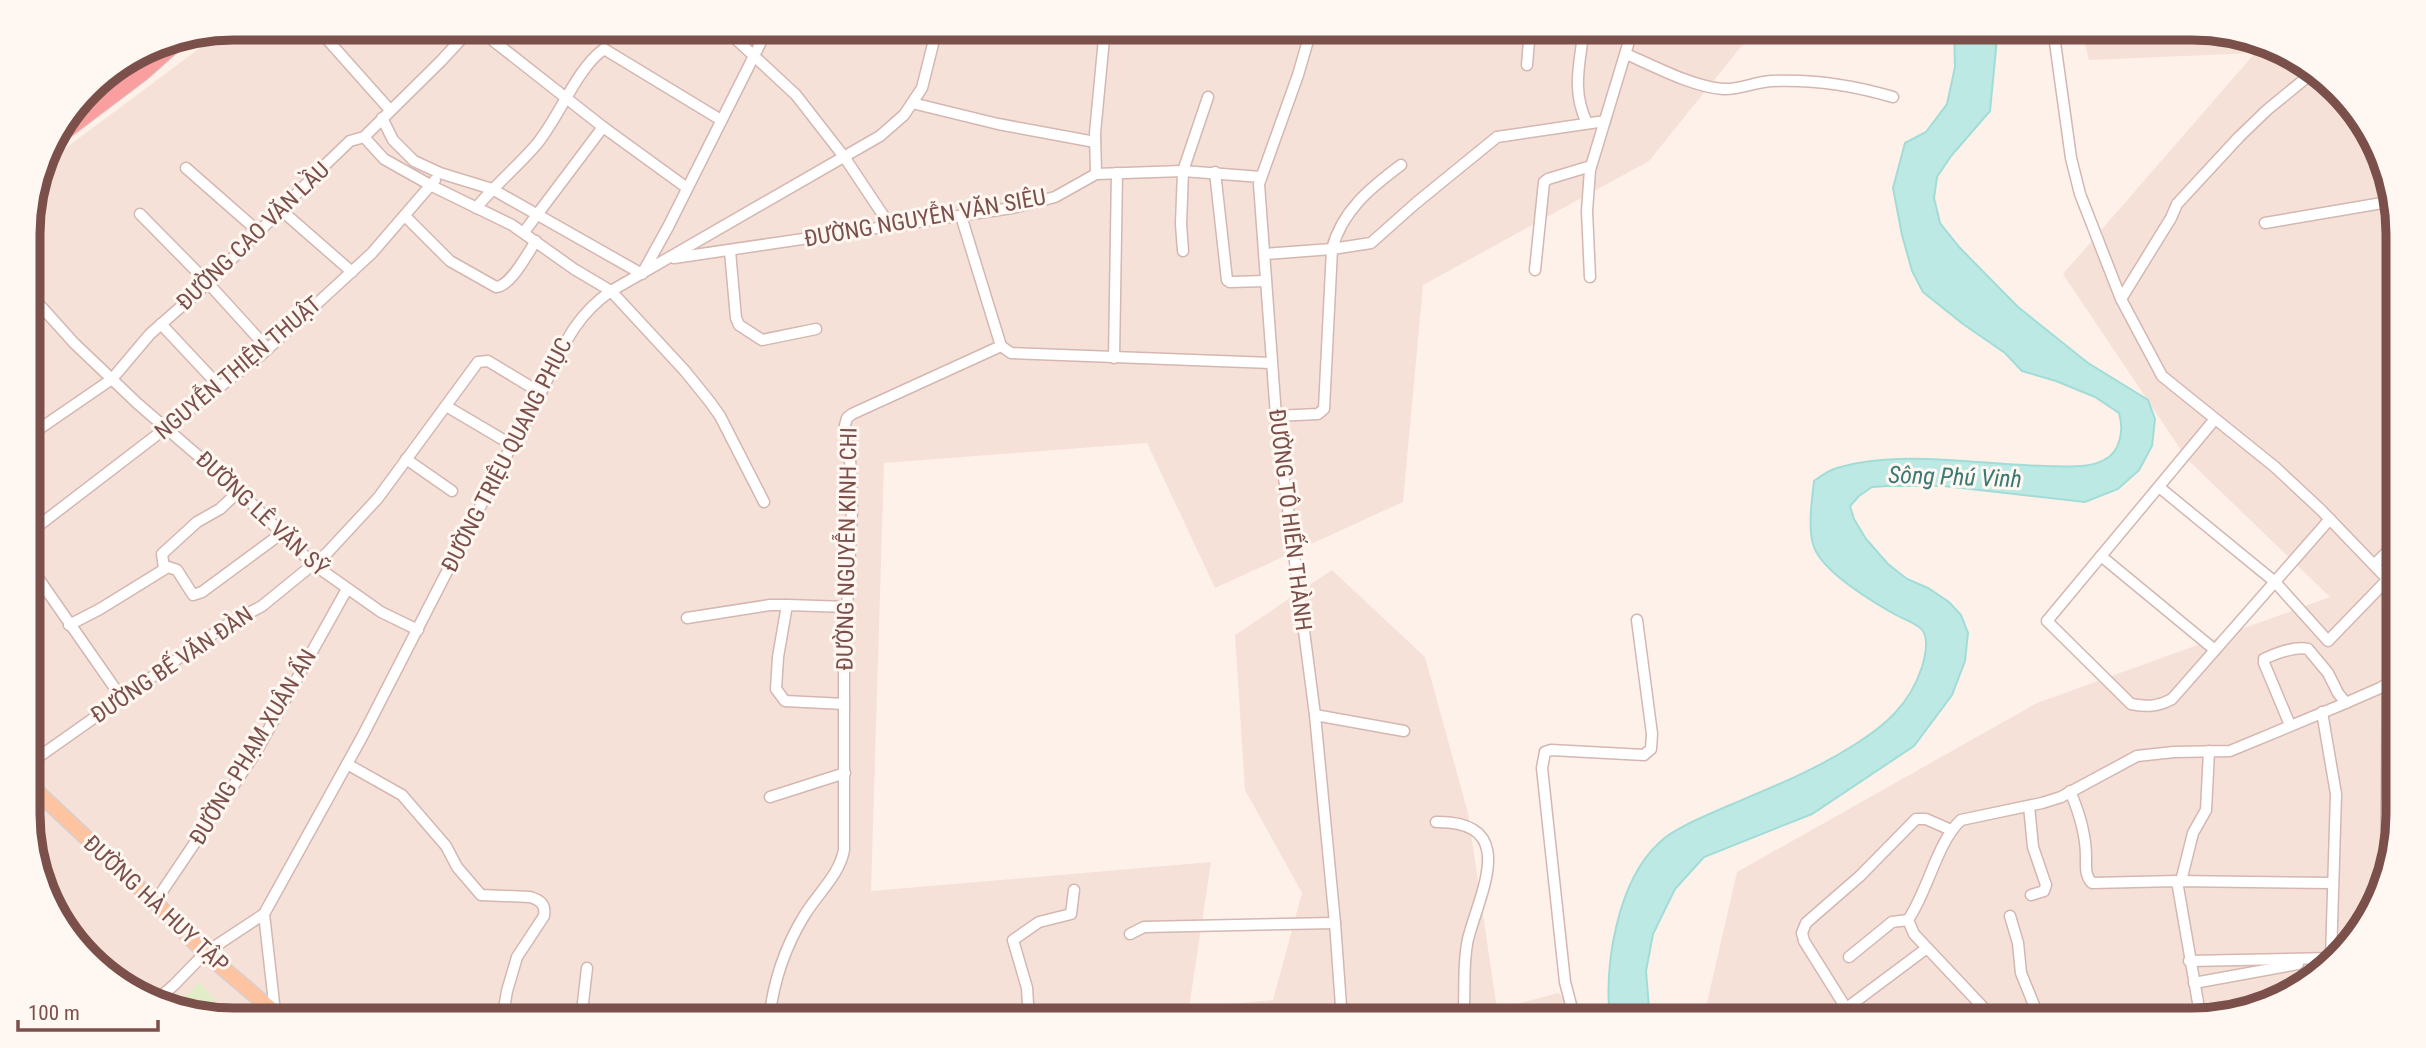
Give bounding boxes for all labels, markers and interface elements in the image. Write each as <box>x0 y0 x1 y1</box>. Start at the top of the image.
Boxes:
street label: ĐƯỜNG CAO VĂN LẦU <box>169 154 335 316</box>
street label: ĐƯỜNG NGUYỄN VĂN SIÊU <box>801 180 1048 253</box>
street label: NGUYỄN THIỆN THUẬT <box>147 288 327 445</box>
street label: ĐƯỜNG TRIỆU QUANG PHỤC <box>435 333 578 577</box>
street label: ĐƯỜNG TÔ HIẾN THÀNH <box>1263 407 1320 632</box>
street label: ĐƯỜNG NGUYỄN KINH CHI <box>827 427 863 671</box>
street label: ĐƯỜNG LÊ VĂN SỸ <box>190 445 334 582</box>
water label: Sông Phú Vinh <box>1888 461 2022 493</box>
street label: ĐƯỜNG BẾ VĂN ĐÀN <box>84 598 258 729</box>
street label: ĐƯỜNG PHẠM XUÂN ẤN <box>181 643 322 850</box>
street label: ĐƯỜNG HÀ HUY TẬP <box>78 829 235 978</box>
scale bar <box>18 988 158 1032</box>
text: 100 m <box>28 1001 80 1025</box>

